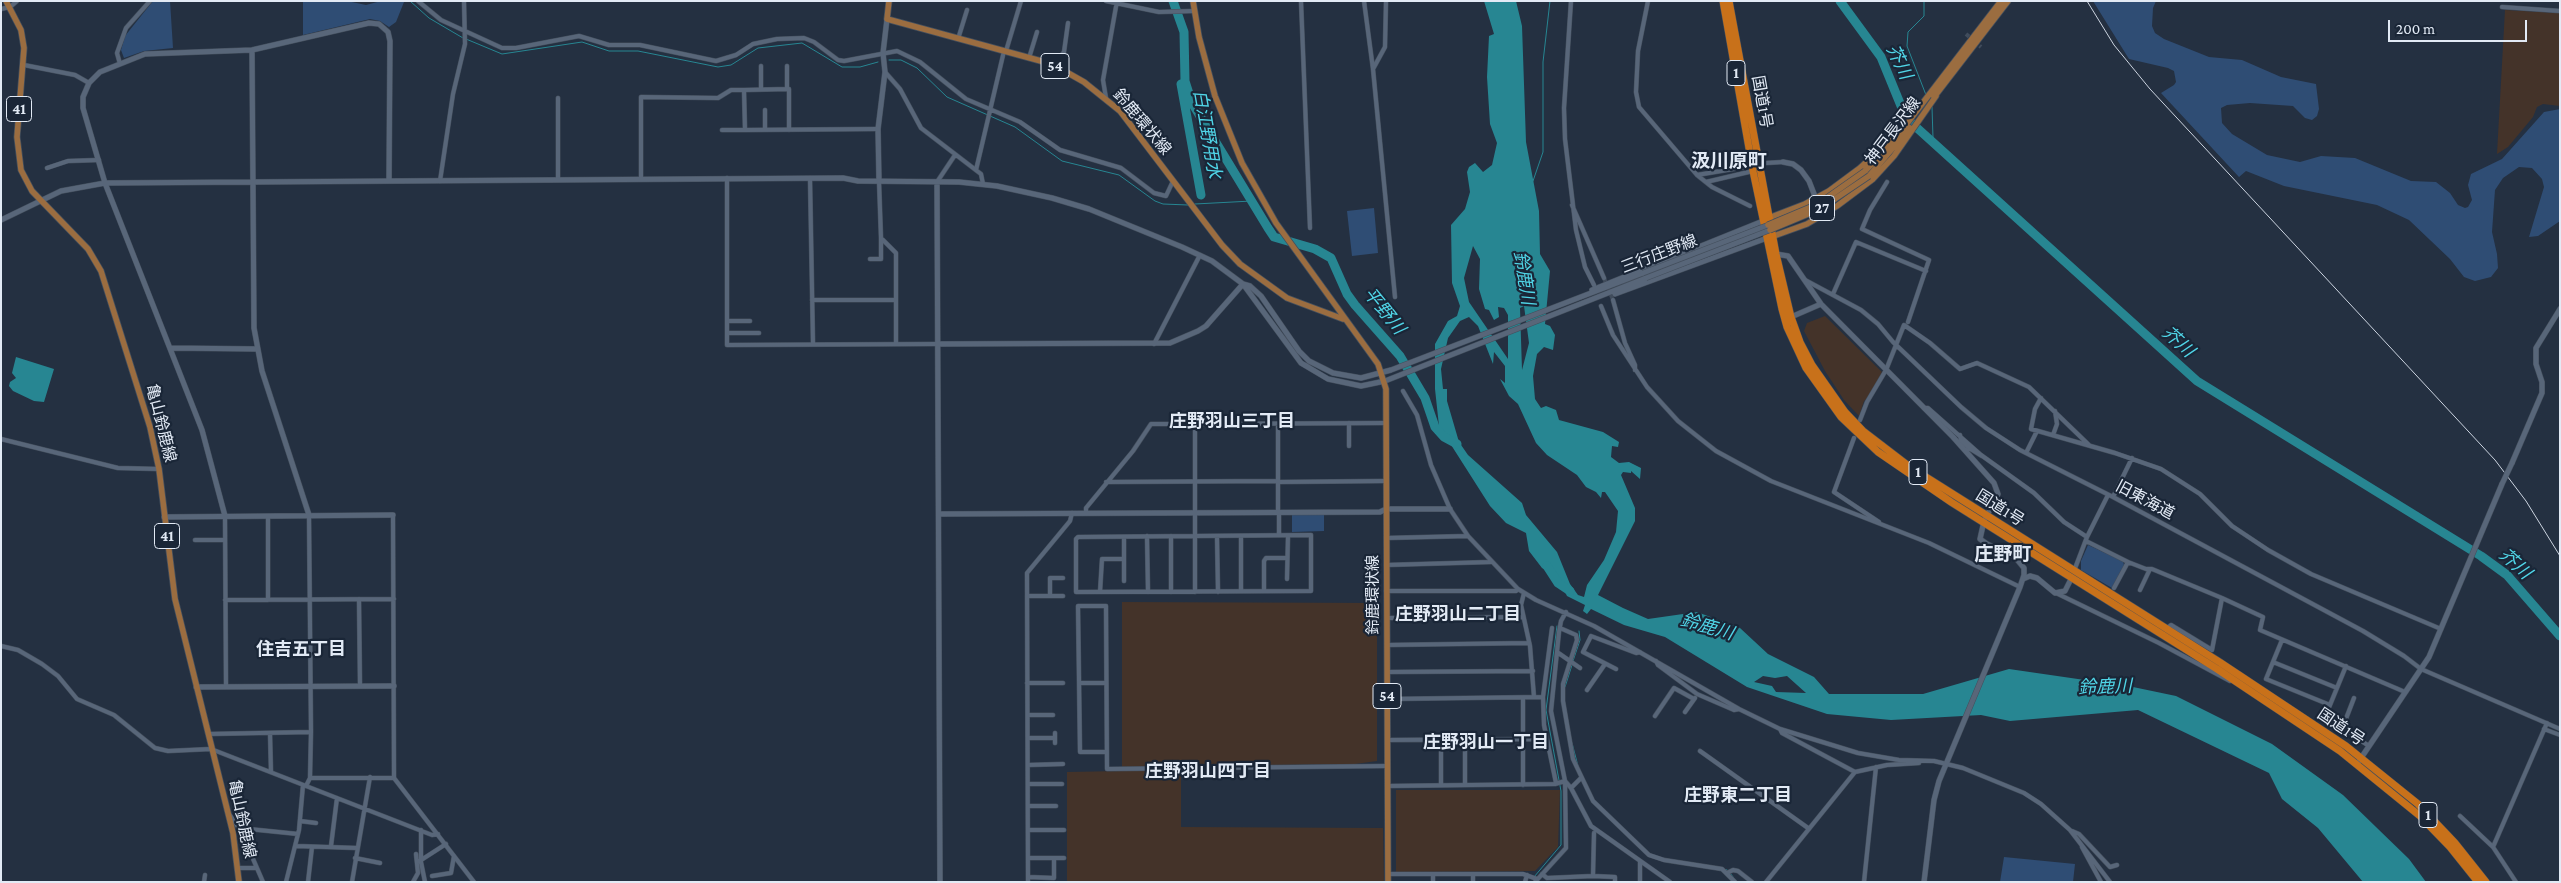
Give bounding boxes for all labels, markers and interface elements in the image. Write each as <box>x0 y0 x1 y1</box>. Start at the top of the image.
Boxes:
scale bar <box>2391 10 2530 42</box>
text: 200 m <box>2396 21 2435 37</box>
water label: 芥川 <box>1881 41 1917 83</box>
road number: 54 <box>1041 54 1069 78</box>
road number: 1 <box>1727 60 1745 86</box>
street label: 国道1号 <box>1748 74 1776 130</box>
street label: 鈴鹿環状線 <box>1109 85 1175 159</box>
water label: 白江野用水 <box>1189 88 1225 180</box>
street label: 神戸長沢線 <box>1861 93 1925 169</box>
road number: 41 <box>6 96 32 122</box>
district label: 汲川原町 <box>1691 150 1767 172</box>
road number: 27 <box>1810 196 1834 220</box>
street label: 三行庄野線 <box>1618 231 1700 277</box>
water label: 鈴鹿川 <box>1509 250 1539 306</box>
water label: 平野川 <box>1359 283 1409 339</box>
water label: 芥川 <box>2157 322 2199 362</box>
street label: 亀山鈴鹿線 <box>142 382 180 464</box>
district label: 庄野羽山三丁目 <box>1169 410 1295 432</box>
road number: 1 <box>1909 460 1927 484</box>
street label: 旧東海道 <box>2112 477 2178 523</box>
street label: 国道1号 <box>1972 486 2028 530</box>
road number: 41 <box>154 524 180 548</box>
district label: 庄野町 <box>1975 543 2031 565</box>
water label: 芥川 <box>2494 544 2536 584</box>
street label: 鈴鹿環状線 <box>1363 555 1383 635</box>
district label: 庄野羽山二丁目 <box>1395 603 1521 625</box>
water label: 鈴鹿川 <box>1678 609 1736 645</box>
district label: 住吉五丁目 <box>256 638 346 660</box>
water label: 鈴鹿川 <box>2078 675 2132 699</box>
road number: 54 <box>1373 684 1401 708</box>
street label: 国道1号 <box>2314 704 2368 750</box>
district label: 庄野羽山一丁目 <box>1423 731 1549 753</box>
district label: 庄野羽山四丁目 <box>1145 760 1271 782</box>
street label: 亀山鈴鹿線 <box>224 778 260 860</box>
district label: 庄野東二丁目 <box>1684 784 1792 806</box>
road number: 1 <box>2419 802 2437 828</box>

